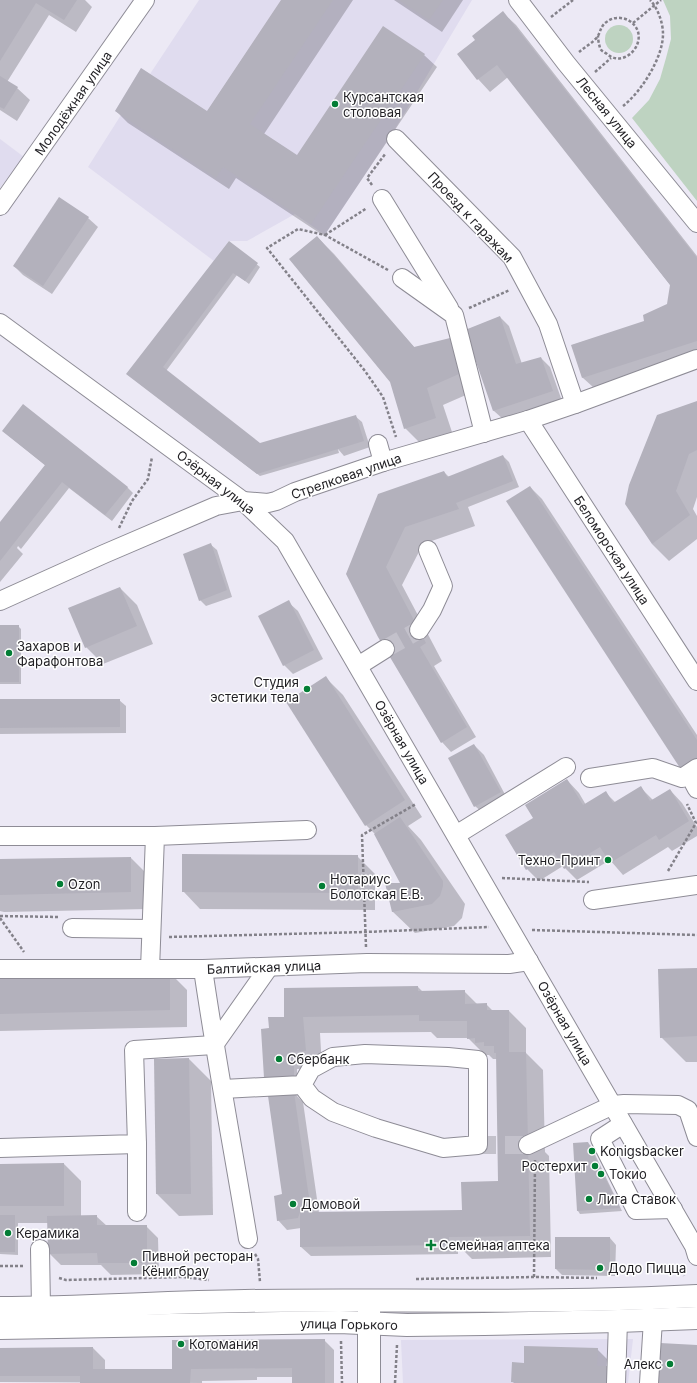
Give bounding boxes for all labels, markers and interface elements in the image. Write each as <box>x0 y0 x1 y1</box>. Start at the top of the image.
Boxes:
street label: Молодёжная улица <box>31 48 115 158</box>
street label: Лесная улица <box>573 73 641 151</box>
place label: Курсантская столовая <box>343 89 424 120</box>
marker: Курсантская столовая <box>330 99 340 109</box>
street label: Проезд к гаражам <box>425 168 517 266</box>
street label: Озёрная улица <box>174 447 258 517</box>
street label: Стрелковая улица <box>289 450 403 502</box>
street label: Беломорская улица <box>571 493 653 607</box>
place label: Захаров и Фарафонтова <box>17 638 103 669</box>
marker: Захаров и Фарафонтова <box>4 648 14 658</box>
place label: Студия эстетики тела <box>210 674 299 705</box>
marker: Студия эстетики тела <box>302 684 312 694</box>
street label: Озёрная улица <box>371 697 433 787</box>
place label: Техно-Принт <box>518 852 600 868</box>
marker: Техно-Принт <box>603 855 613 865</box>
place label: Нотариус Болотская Е.В. <box>330 871 424 902</box>
place label: Ozon <box>68 876 100 892</box>
marker: Ozon <box>55 879 65 889</box>
marker: Нотариус Болотская Е.В. <box>317 881 327 891</box>
street label: Балтийская улица <box>207 957 321 977</box>
street label: Озёрная улица <box>534 978 596 1068</box>
place label: Сбербанк <box>287 1051 349 1067</box>
marker: Сбербанк <box>274 1054 284 1064</box>
place label: Konigsbacker <box>600 1143 684 1159</box>
marker: Konigsbacker <box>587 1146 597 1156</box>
place label: Ростерхит <box>522 1158 587 1174</box>
marker: Ростерхит <box>590 1161 600 1171</box>
place label: Токио <box>609 1166 647 1182</box>
marker: Токио <box>596 1169 606 1179</box>
place label: Лига Ставок <box>597 1191 676 1207</box>
marker: Лига Ставок <box>584 1194 594 1204</box>
place label: Домовой <box>301 1196 360 1212</box>
marker: Домовой <box>288 1199 298 1209</box>
place label: Керамика <box>16 1225 79 1241</box>
marker: Керамика <box>3 1228 13 1238</box>
place label: Семейная аптека <box>439 1237 550 1253</box>
marker: Семейная аптека <box>426 1240 436 1250</box>
place label: Пивной ресторан Кёнигбрау <box>142 1248 253 1279</box>
marker: Пивной ресторан Кёнигбрау <box>129 1258 139 1268</box>
place label: Додо Пицца <box>608 1260 686 1276</box>
marker: Додо Пицца <box>595 1263 605 1273</box>
street label: улица Горького <box>300 1315 398 1333</box>
place label: Котомания <box>189 1336 259 1352</box>
marker: Котомания <box>176 1339 186 1349</box>
place label: Алекс <box>624 1356 662 1372</box>
marker: Алекс <box>665 1359 675 1369</box>

